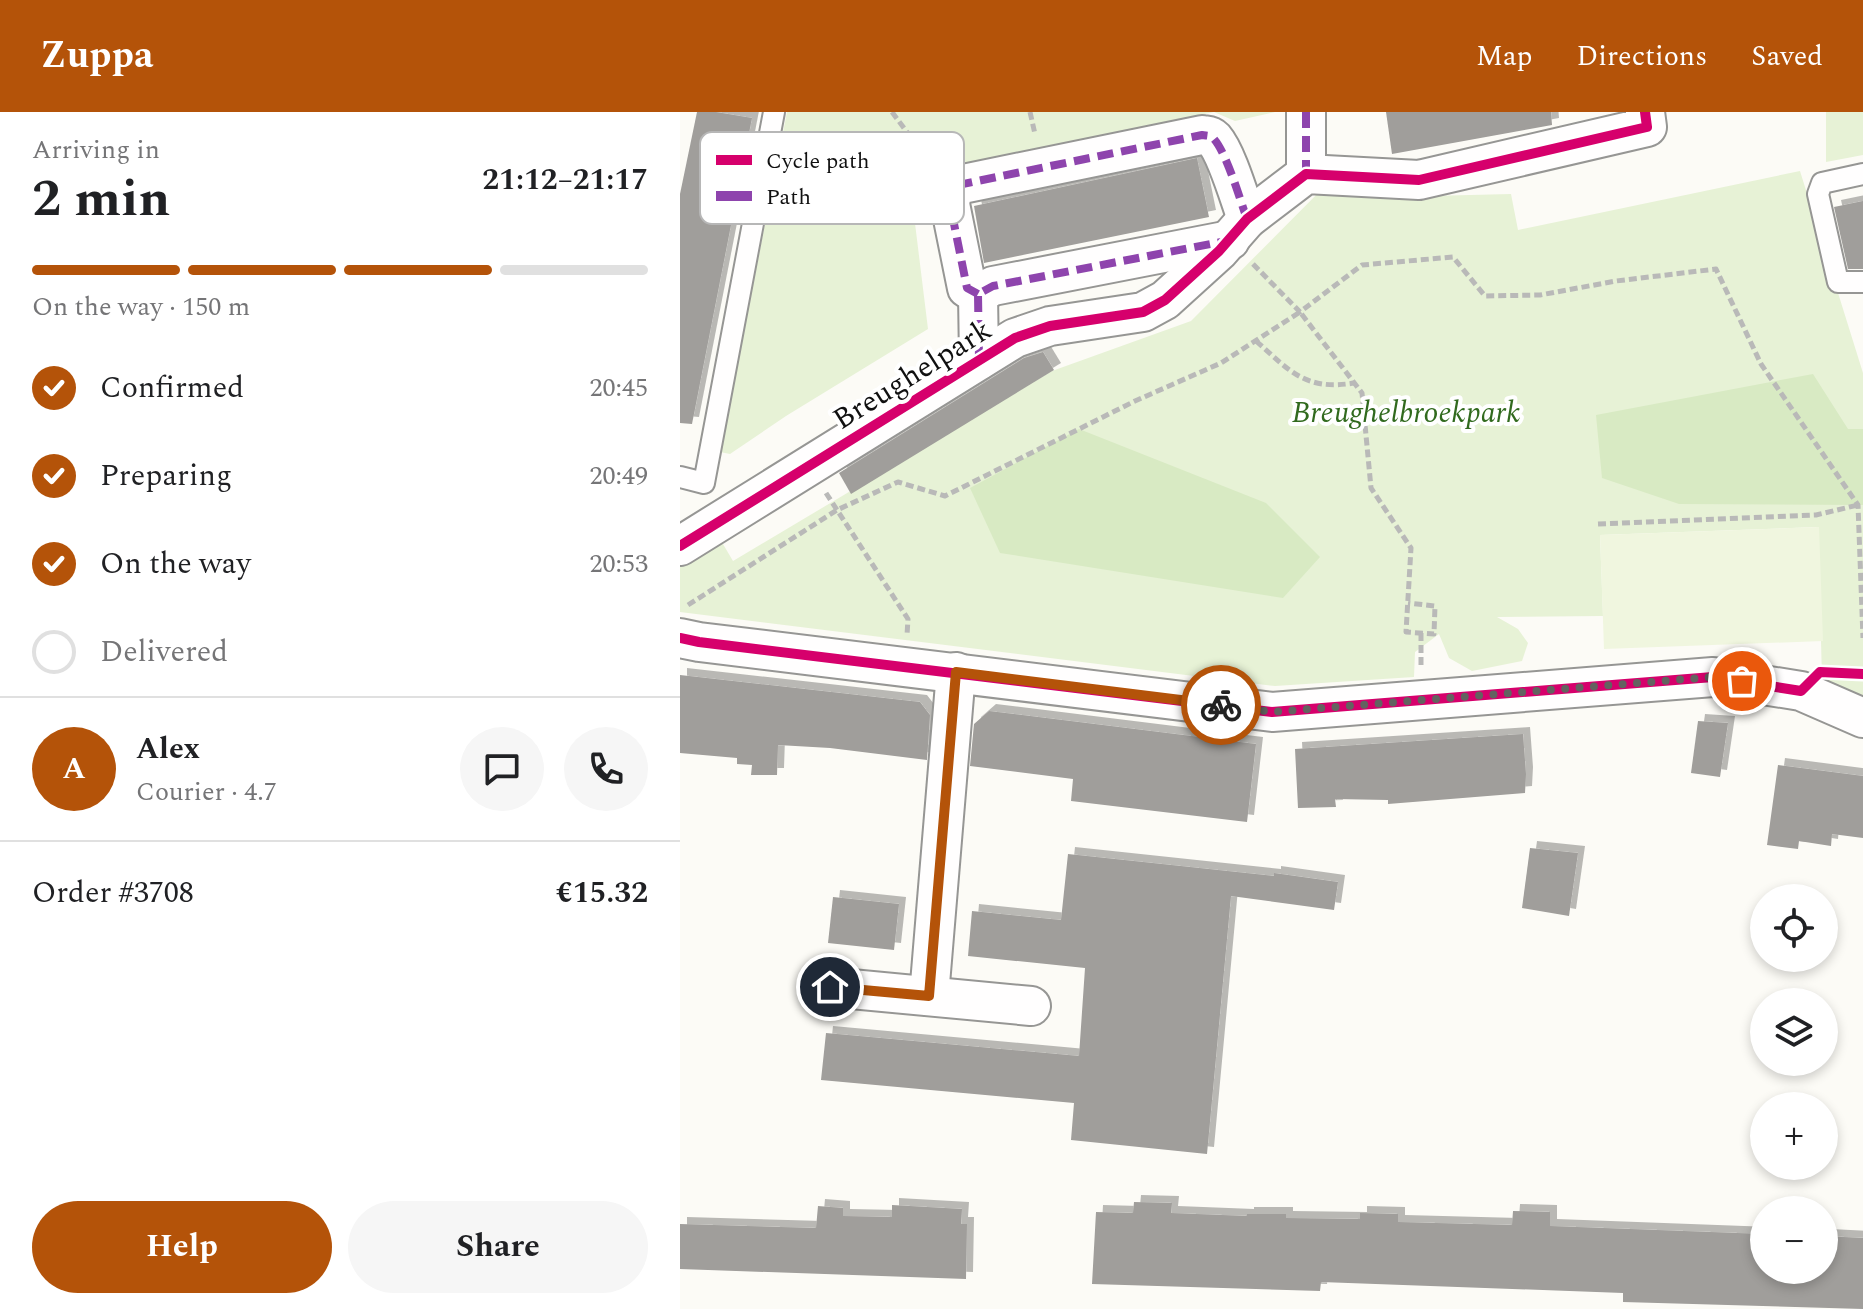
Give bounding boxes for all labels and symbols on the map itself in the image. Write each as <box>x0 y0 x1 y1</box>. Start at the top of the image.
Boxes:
legend <box>700 132 964 224</box>
text: Cycle path <box>766 145 870 178</box>
text: Path <box>766 181 811 214</box>
street label: Breughelpark <box>824 308 1001 442</box>
park label: Breughelbroekpark <box>1292 390 1520 436</box>
pin <box>1708 647 1776 715</box>
courier <box>1181 665 1261 745</box>
pin <box>796 953 864 1021</box>

